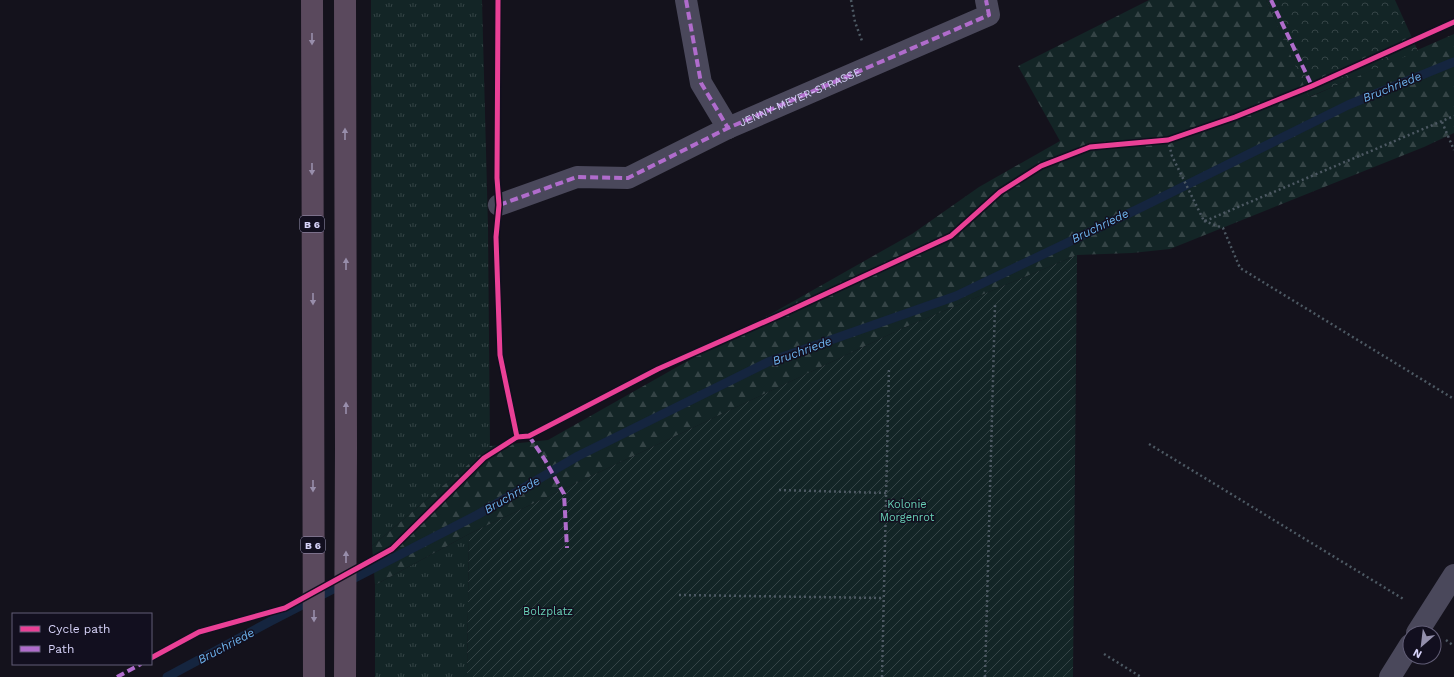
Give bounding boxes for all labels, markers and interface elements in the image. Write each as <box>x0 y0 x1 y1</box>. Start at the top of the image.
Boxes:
one-way arrow <box>309 33 315 46</box>
street label: JENNY-MEYER-STRASSE <box>737 65 863 129</box>
water label: Bruchriede <box>1361 69 1424 105</box>
one-way arrow <box>342 127 348 140</box>
one-way arrow <box>309 163 315 176</box>
water label: Bruchriede <box>1069 206 1131 246</box>
road number: B 6 <box>300 216 324 232</box>
one-way arrow <box>343 257 349 270</box>
one-way arrow <box>310 293 316 306</box>
water label: Bruchriede <box>770 334 834 368</box>
one-way arrow <box>343 401 349 414</box>
water label: Bruchriede <box>482 473 542 517</box>
one-way arrow <box>310 480 316 493</box>
park label: Kolonie Morgenrot <box>880 498 935 524</box>
road number: B 6 <box>301 537 325 553</box>
one-way arrow <box>343 550 349 563</box>
park label: Bolzplatz <box>523 605 573 618</box>
one-way arrow <box>311 610 317 623</box>
legend <box>12 613 152 665</box>
text: Cycle path <box>48 622 110 636</box>
water label: Bruchriede <box>195 625 257 667</box>
north arrow <box>1402 625 1442 665</box>
text: Path <box>48 642 74 656</box>
text: N <box>1411 646 1424 661</box>

